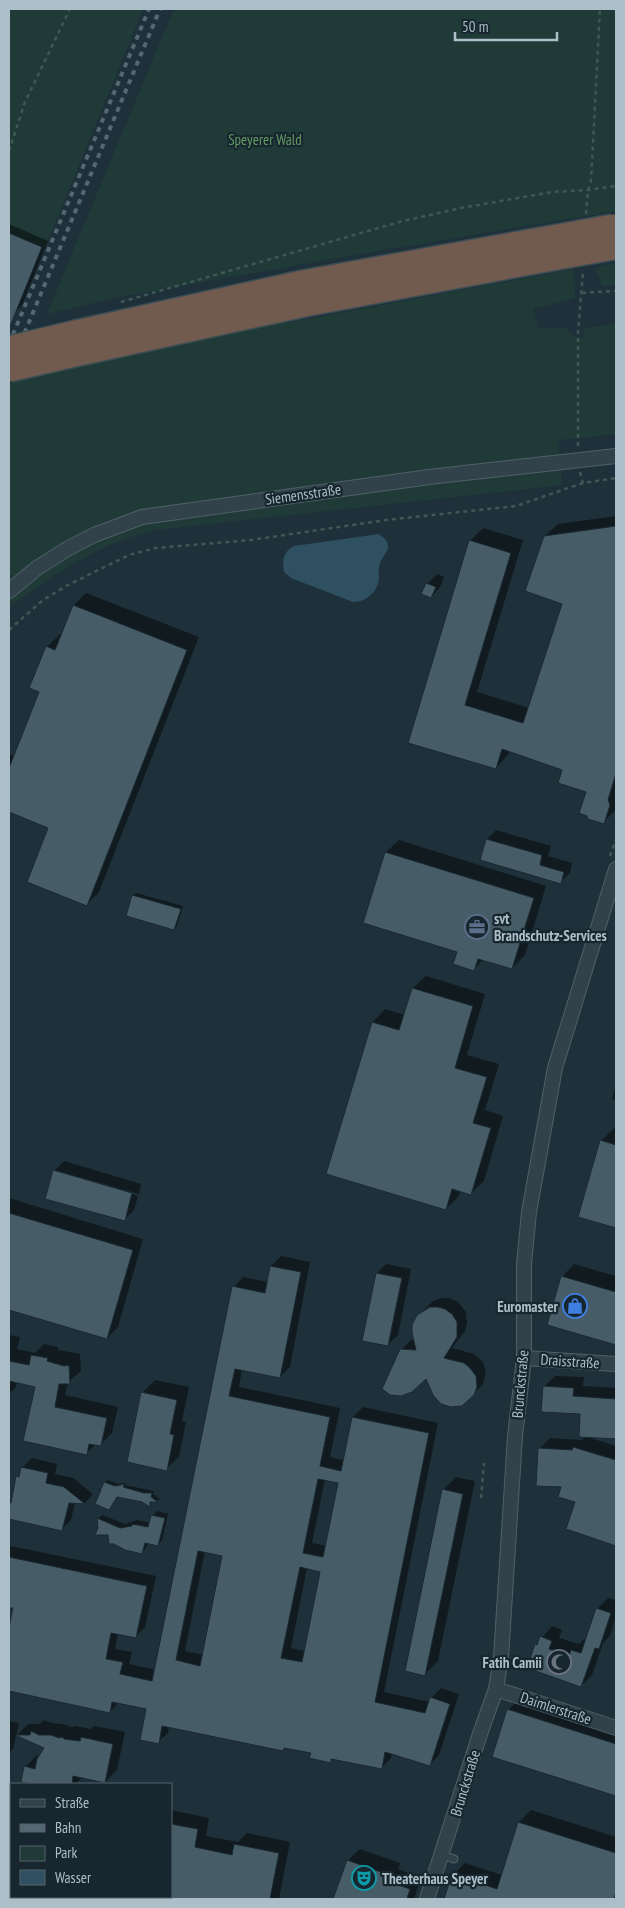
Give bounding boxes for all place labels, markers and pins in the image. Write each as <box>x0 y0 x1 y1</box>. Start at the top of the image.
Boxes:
place label: svt Brandschutz-Services <box>494 909 607 945</box>
office icon: svt Brandschutz-Services <box>464 914 490 940</box>
shop icon: Euromaster <box>562 1293 588 1319</box>
place label: Euromaster <box>497 1297 559 1316</box>
mosque icon: Fatih Camii <box>546 1649 572 1675</box>
place label: Fatih Camii <box>483 1653 542 1672</box>
theatre icon: Theaterhaus Speyer <box>351 1865 377 1891</box>
place label: Theaterhaus Speyer <box>382 1869 488 1888</box>

